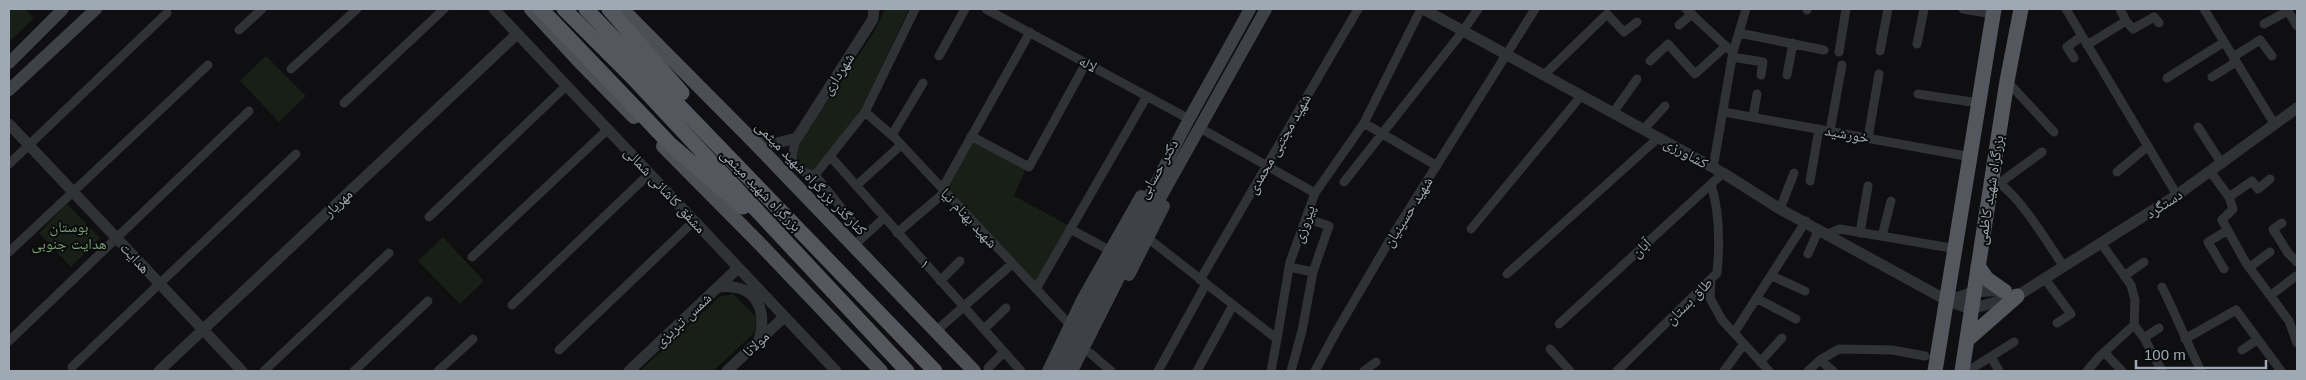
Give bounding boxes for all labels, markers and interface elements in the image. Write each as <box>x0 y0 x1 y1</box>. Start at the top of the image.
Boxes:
street label: شهرداری <box>818 50 859 99</box>
street label: لاله <box>1076 52 1100 75</box>
street label: شهید مجتبی محمدی <box>1243 91 1316 198</box>
street label: کنارگذر بزرگراه شهید میثمی <box>752 117 870 239</box>
street label: خورشید <box>1823 121 1871 147</box>
street label: کشاورزی <box>1660 134 1711 173</box>
street label: بزرگراه شهید کاظمی <box>1972 134 2009 246</box>
street label: دکتر حسابی <box>1134 136 1183 202</box>
street label: مشفق کاشانی شمالی <box>619 143 710 238</box>
street label: بزرگراه شهید میثمی <box>717 145 805 235</box>
street label: شهید حسینیان <box>1379 173 1438 251</box>
street label: شهید بهنام نیا <box>936 184 1001 252</box>
street label: مهریار <box>319 185 356 222</box>
street label: دستگرد <box>2142 185 2186 223</box>
street label: پیروزی <box>1289 203 1320 246</box>
park label: بوستان هدایت جنوبی <box>31 218 107 254</box>
street label: آبان <box>1627 234 1656 262</box>
street label: هدایت <box>117 239 154 277</box>
street label: ۱ <box>917 255 934 272</box>
street label: طاق بستان <box>1662 273 1717 329</box>
street label: شمس تبریزی <box>651 289 716 352</box>
street label: مولانا <box>739 327 773 361</box>
scale bar <box>2136 338 2266 370</box>
text: 100 m <box>2144 346 2186 363</box>

